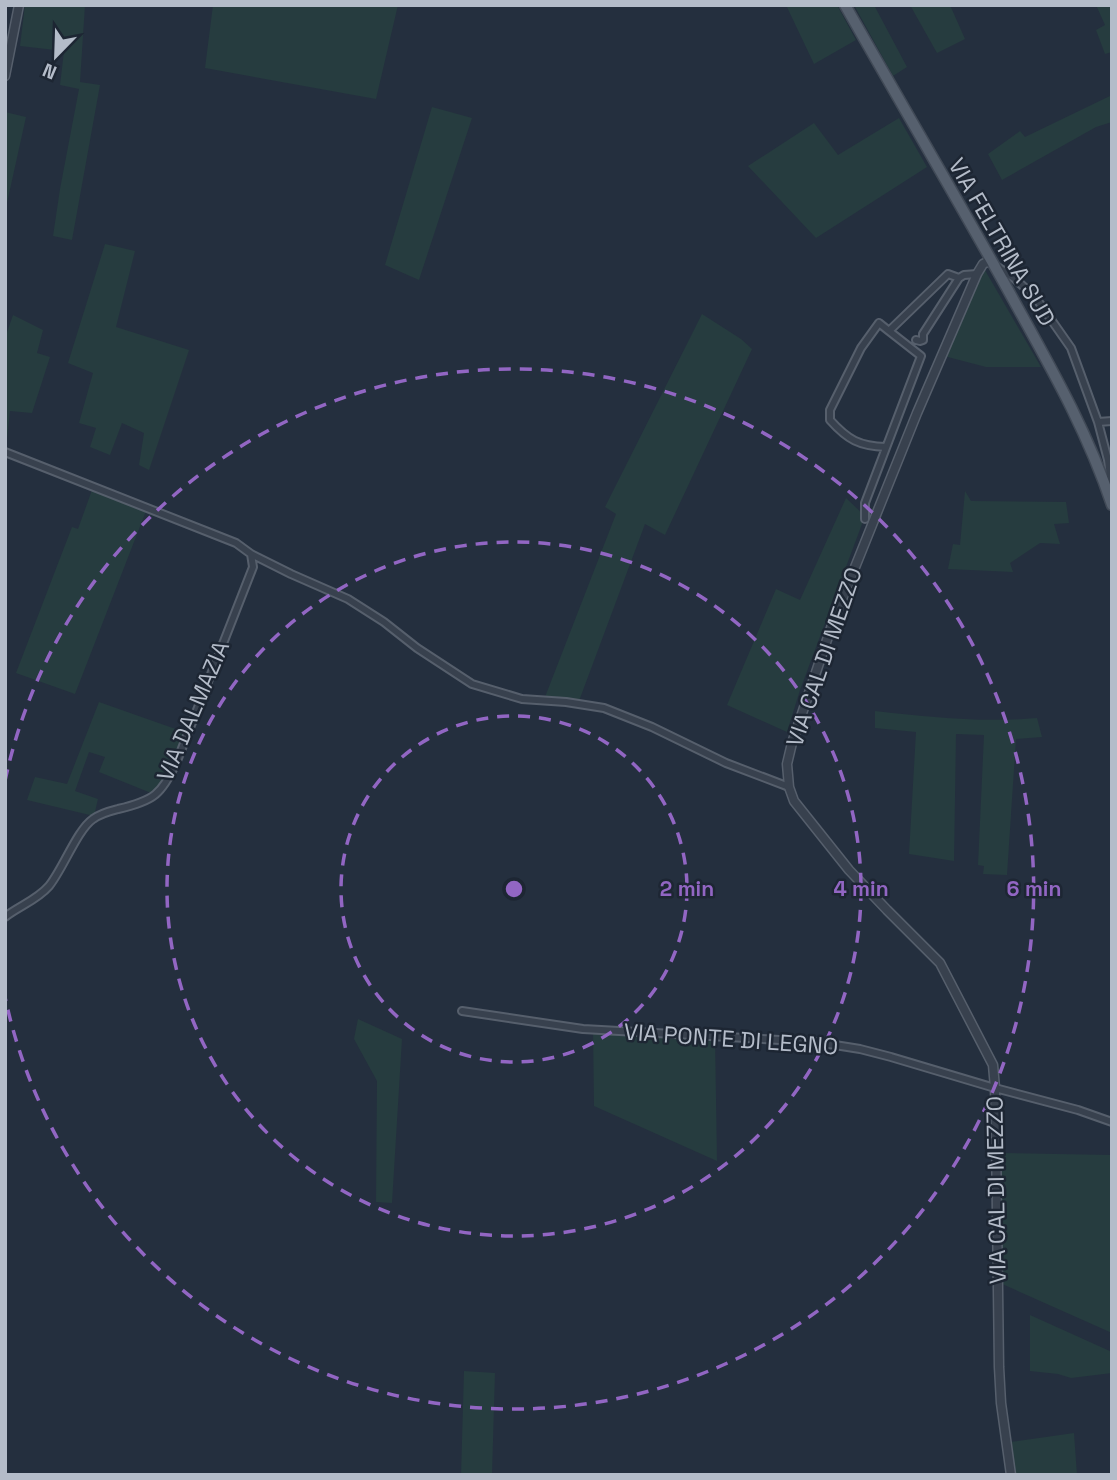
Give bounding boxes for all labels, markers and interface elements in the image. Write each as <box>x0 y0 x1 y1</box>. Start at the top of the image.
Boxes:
north arrow <box>21 21 91 91</box>
text: N <box>39 57 60 85</box>
street label: VIA FELTRINA SUD <box>942 152 1062 332</box>
street label: VIA CAL DI MEZZO <box>779 563 869 751</box>
street label: VIA DALMAZIA <box>150 636 236 786</box>
text: 2 min <box>660 875 714 902</box>
text: 4 min <box>833 875 889 902</box>
text: 6 min <box>1007 875 1061 902</box>
centre of rings <box>502 877 526 901</box>
street label: VIA PONTE DI LEGNO <box>623 1017 839 1061</box>
street label: VIA CAL DI MEZZO <box>979 1096 1013 1284</box>

